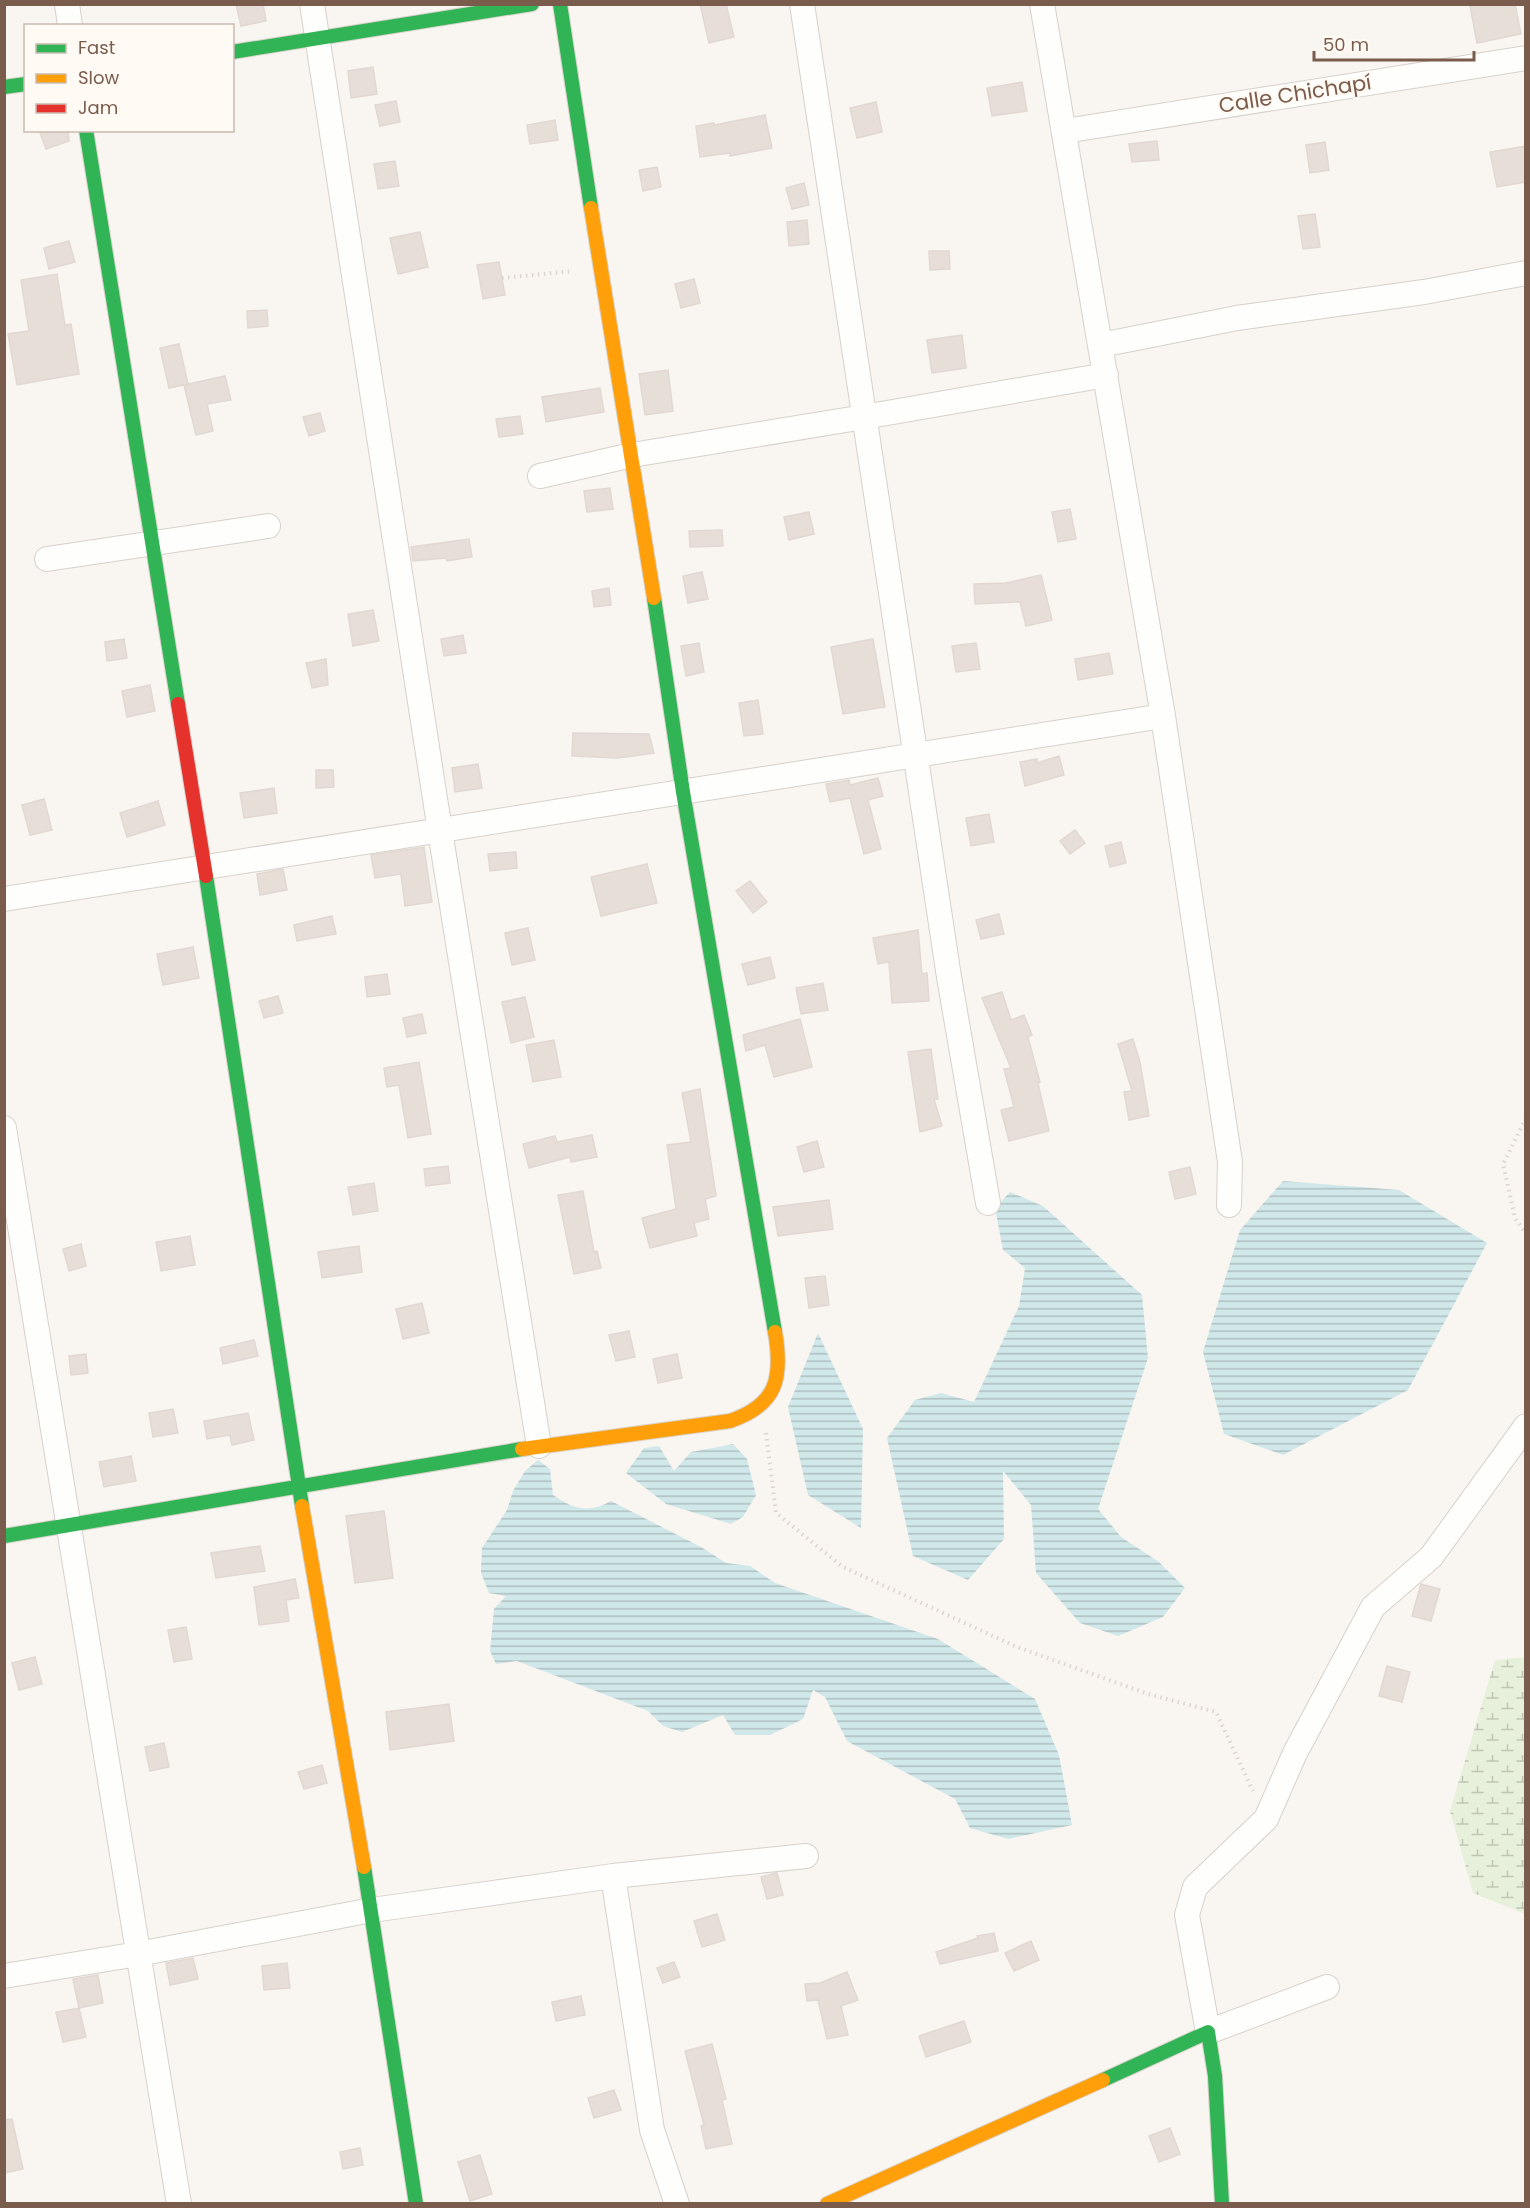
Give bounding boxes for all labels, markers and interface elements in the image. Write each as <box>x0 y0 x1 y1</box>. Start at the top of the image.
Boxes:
legend <box>24 24 234 132</box>
scale bar <box>1314 24 1474 62</box>
text: 50 m <box>1323 32 1369 57</box>
text: Fast <box>78 35 115 60</box>
text: Slow <box>78 65 120 90</box>
street label: Calle Chichapí <box>1217 67 1373 120</box>
text: Jam <box>78 95 118 120</box>

